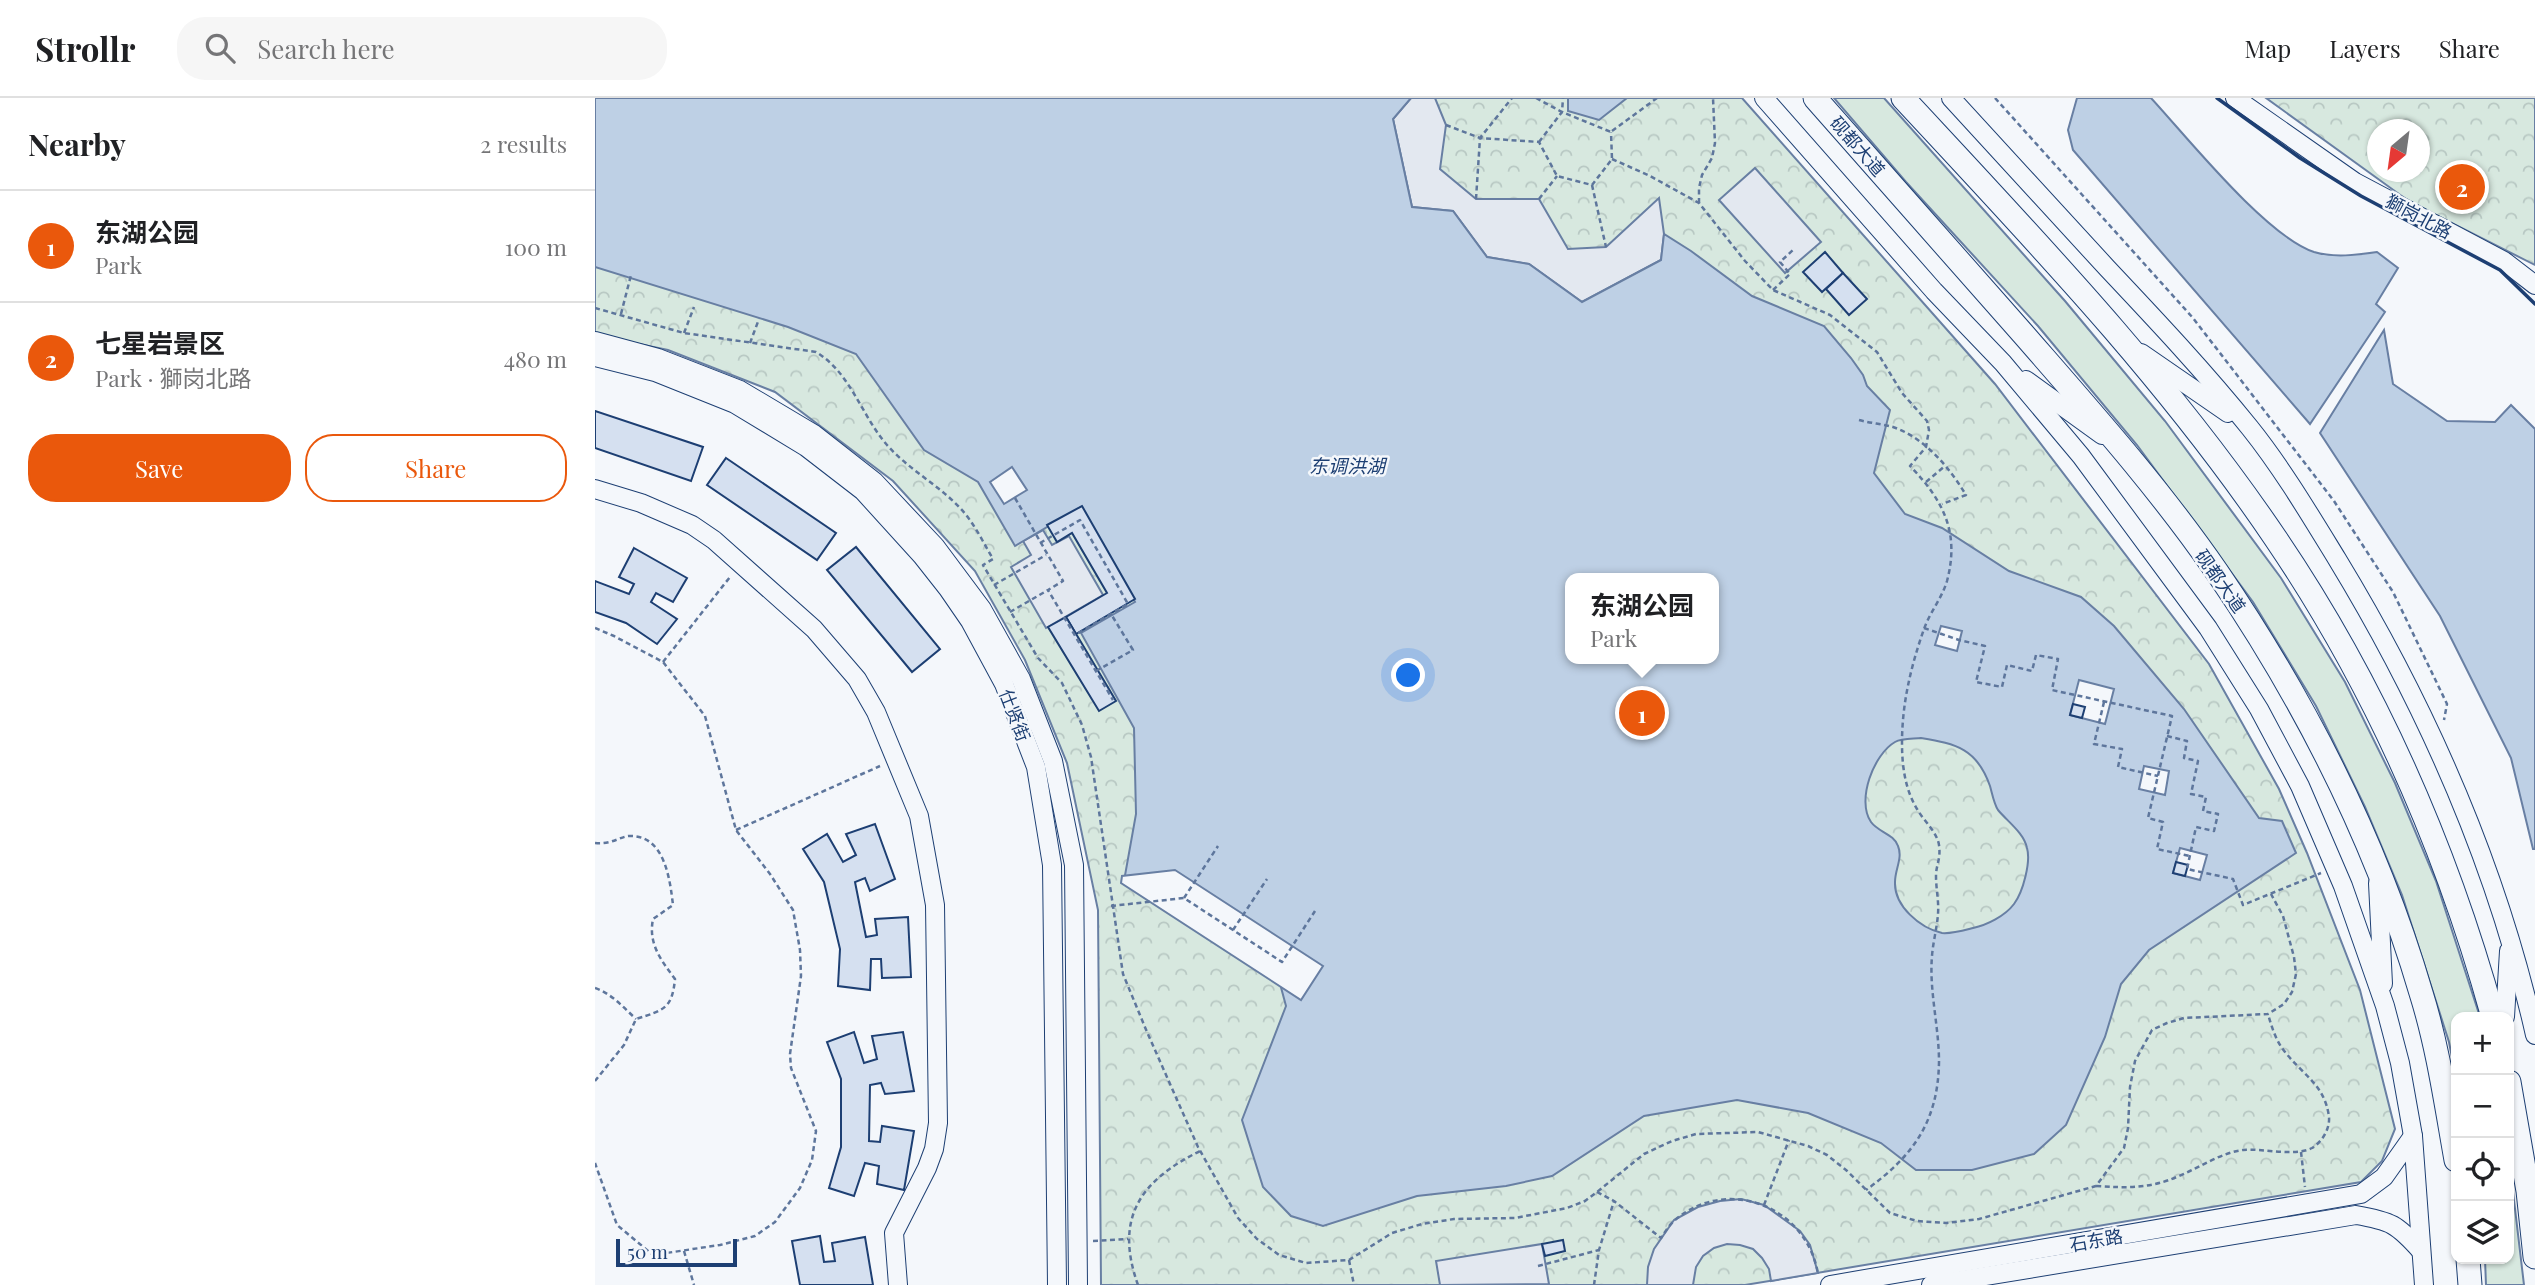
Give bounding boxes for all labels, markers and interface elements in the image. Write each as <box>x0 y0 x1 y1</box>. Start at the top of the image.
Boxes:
search box <box>177 17 667 80</box>
text: Strollr <box>35 26 135 70</box>
icon: search <box>201 29 239 67</box>
text: Search here <box>257 31 395 66</box>
text: Map <box>2245 32 2291 64</box>
text: Layers <box>2329 32 2401 64</box>
text: Share <box>2439 32 2500 64</box>
street label: 砚都大道 <box>1825 111 1891 181</box>
north arrow <box>2367 119 2430 182</box>
text: Nearby <box>28 124 126 164</box>
text: 2 results <box>480 128 567 159</box>
pin: 2 <box>2439 161 2485 213</box>
street label: 獅岗北路 <box>2382 189 2456 243</box>
text: 东湖公园 <box>95 214 199 249</box>
text: 1 <box>47 231 55 262</box>
text: 100 m <box>505 231 567 262</box>
text: Park <box>95 249 142 280</box>
text: 七星岩景区 <box>95 325 225 360</box>
text: 2 <box>45 343 57 374</box>
text: 480 m <box>504 343 567 374</box>
text: Park · 獅岗北路 <box>95 362 251 393</box>
button: Save <box>28 434 291 502</box>
button: Share <box>305 434 567 502</box>
water label: 东调洪湖 <box>1309 452 1388 478</box>
street label: 砚都大道 <box>2191 545 2251 617</box>
popup <box>1565 573 1719 664</box>
text: 东湖公园 <box>1590 587 1694 622</box>
text: Park <box>1590 622 1637 653</box>
your location <box>1391 658 1425 692</box>
street label: 仕贤街 <box>994 685 1036 745</box>
pin: 1 <box>1619 687 1665 739</box>
map controls <box>2451 1012 2514 1264</box>
button: + <box>2451 1012 2514 1075</box>
button: − <box>2451 1075 2514 1138</box>
button: locate <box>2451 1138 2514 1201</box>
button: layers <box>2451 1201 2514 1264</box>
street label: 石东路 <box>2067 1223 2125 1257</box>
scale bar <box>616 1236 737 1268</box>
text: 50 m <box>627 1238 668 1264</box>

